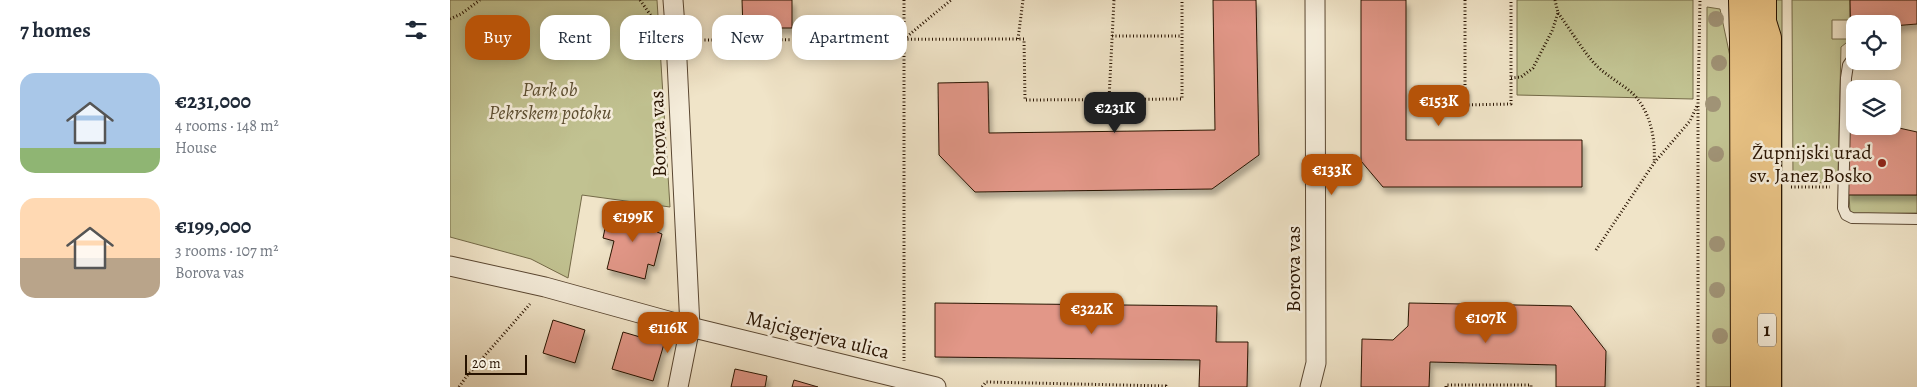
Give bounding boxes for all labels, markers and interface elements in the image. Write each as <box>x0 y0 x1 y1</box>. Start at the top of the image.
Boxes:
chip: Buy <box>465 15 530 60</box>
chip: Rent <box>540 15 610 60</box>
chip: Filters <box>620 15 702 60</box>
chip: New <box>712 15 782 60</box>
chip: Apartment <box>792 15 907 60</box>
map controls <box>1846 15 1901 135</box>
button: locate <box>1846 15 1901 70</box>
text: 7 homes <box>20 16 91 44</box>
icon: filters <box>402 16 430 44</box>
park label: Park ob Pekrskem potoku <box>489 76 612 126</box>
button: layers <box>1846 80 1901 135</box>
pin: €153K <box>1404 84 1474 127</box>
text: €231,000 <box>175 87 251 115</box>
street label: Borova vas <box>643 90 673 178</box>
text: €153K <box>1419 90 1459 112</box>
pin: €231K <box>1080 92 1150 134</box>
icon: home <box>60 93 120 153</box>
text: €231K <box>1095 97 1135 119</box>
text: 4 rooms · 148 m² <box>175 115 279 137</box>
text: House <box>175 137 217 159</box>
place label: Župnijski urad sv. Janez Bosko <box>1749 139 1872 189</box>
pin: €133K <box>1297 154 1367 196</box>
marker: Župnijski urad sv. Janez Bosko <box>1876 157 1888 169</box>
text: €133K <box>1312 159 1352 181</box>
pin: €199K <box>598 200 668 243</box>
text: €199K <box>613 206 653 228</box>
text: €199,000 <box>175 212 251 240</box>
icon: home <box>60 218 120 278</box>
street label: Borova vas <box>1280 226 1307 312</box>
text: 3 rooms · 107 m² <box>175 240 278 262</box>
text: Borova vas <box>175 262 244 284</box>
pin: €322K <box>1057 292 1127 335</box>
text: €322K <box>1071 298 1113 320</box>
pin: €107K <box>1451 302 1521 344</box>
street label: Majcigerjeva ulica <box>744 304 893 366</box>
text: €107K <box>1466 307 1506 329</box>
pin: €116K <box>633 312 703 354</box>
road number: 1 <box>1758 314 1776 346</box>
text: €116K <box>649 317 687 339</box>
scale bar <box>465 352 528 375</box>
text: 20 m <box>472 354 501 373</box>

